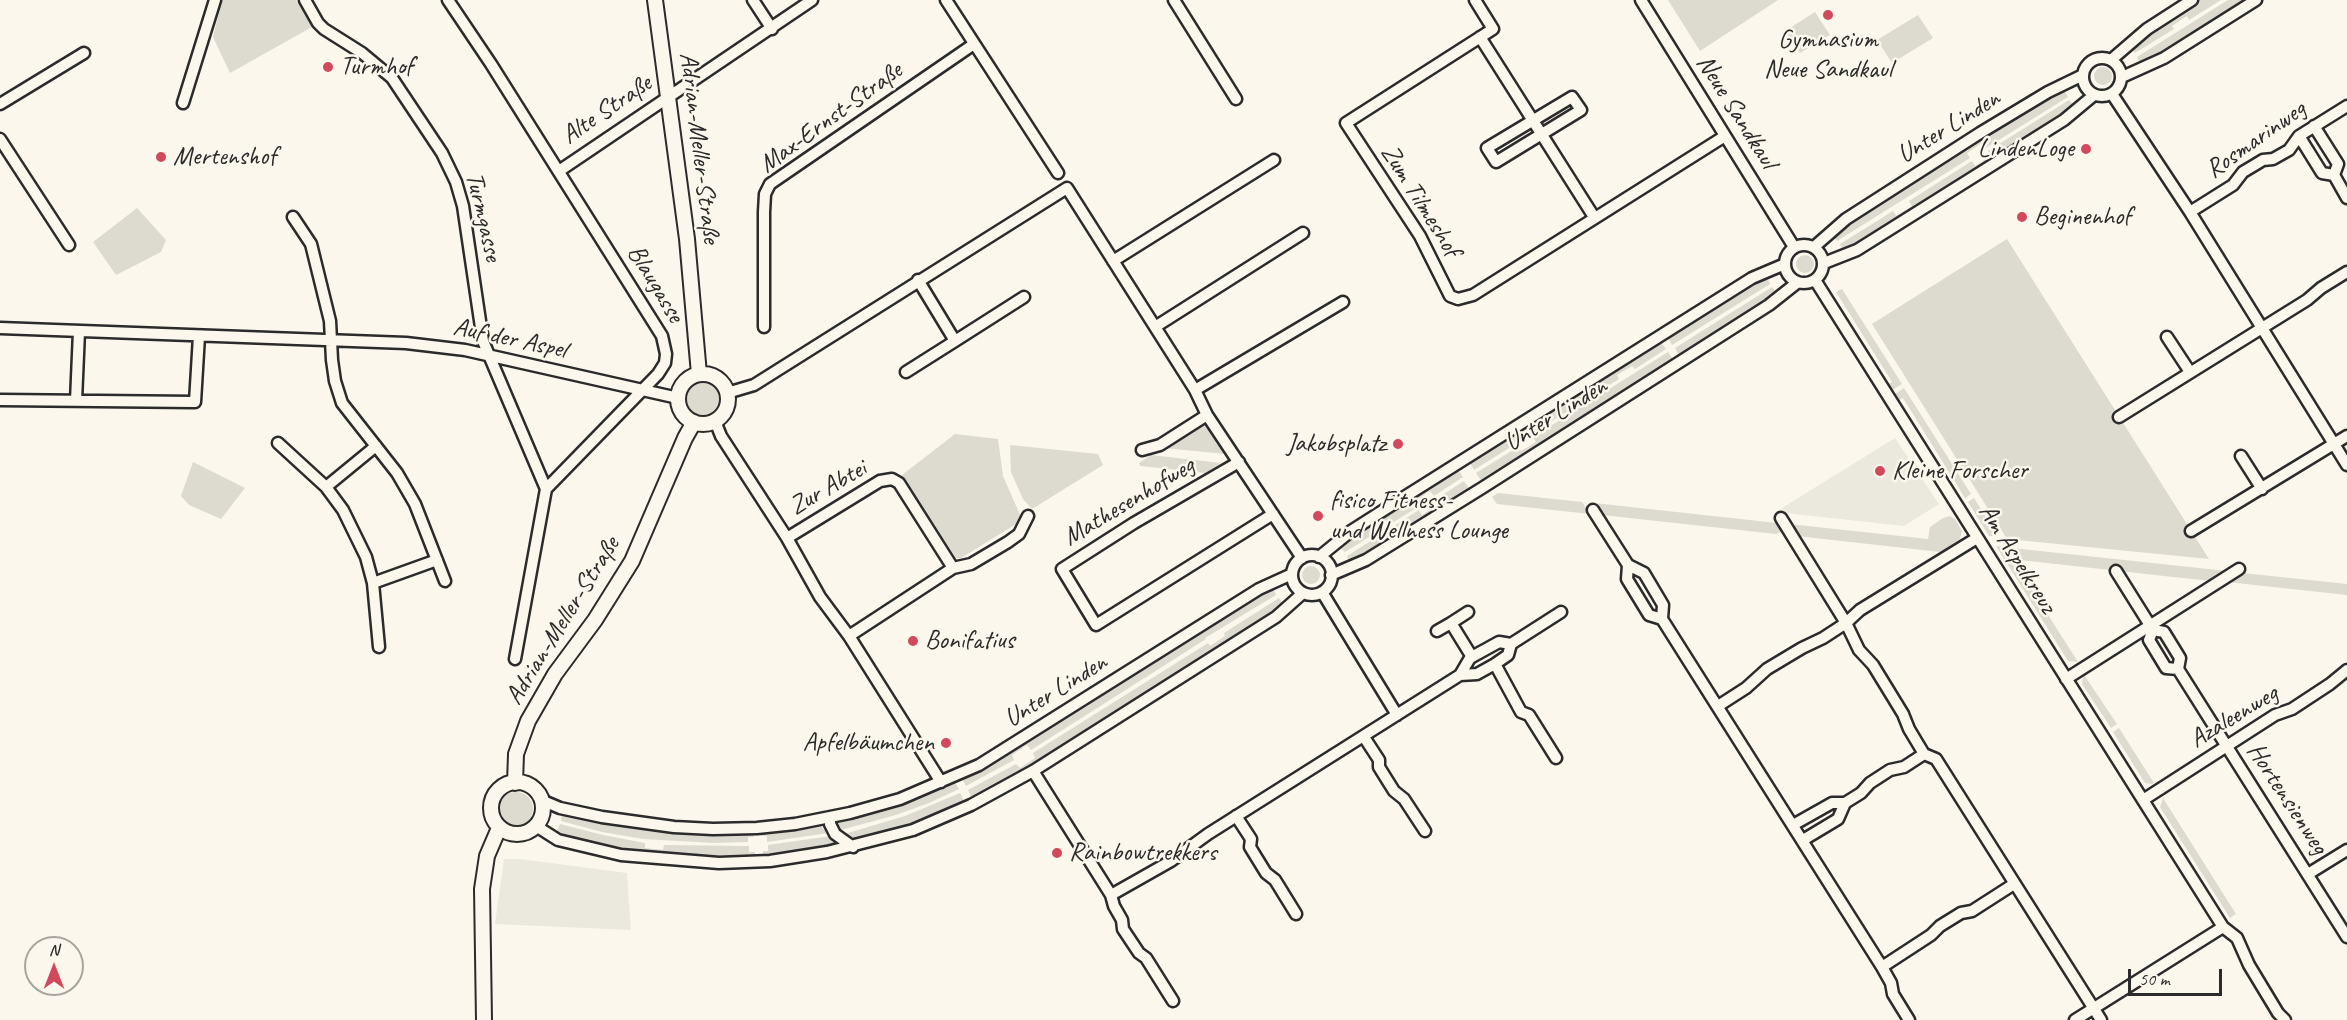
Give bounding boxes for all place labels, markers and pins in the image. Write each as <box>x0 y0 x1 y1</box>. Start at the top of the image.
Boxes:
marker: Gymnasium Neue Sandkaul <box>1821 8 1835 22</box>
place label: Gymnasium Neue Sandkaul <box>1764 24 1892 86</box>
place label: Turmhof <box>340 51 413 83</box>
marker: Turmhof <box>321 60 335 74</box>
place label: LindenLoge <box>1978 133 2074 165</box>
place label: Mertenshof <box>173 141 276 173</box>
marker: LindenLoge <box>2079 142 2093 156</box>
marker: Mertenshof <box>154 150 168 164</box>
place label: Beginenhof <box>2034 201 2131 233</box>
marker: Beginenhof <box>2015 210 2029 224</box>
place label: Jakobsplatz <box>1286 428 1386 460</box>
marker: Jakobsplatz <box>1391 437 1405 451</box>
place label: Kleine Forscher <box>1892 455 2028 487</box>
marker: Kleine Forscher <box>1873 464 1887 478</box>
place label: fisico Fitness- und Wellness Lounge <box>1330 485 1508 546</box>
marker: fisico Fitness- und Wellness Lounge <box>1311 509 1325 523</box>
place label: Bonifatius <box>925 625 1014 657</box>
marker: Bonifatius <box>906 634 920 648</box>
place label: Apfelbäumchen <box>803 727 934 759</box>
marker: Apfelbäumchen <box>939 736 953 750</box>
place label: Rainbowtrekkers <box>1069 837 1217 869</box>
marker: Rainbowtrekkers <box>1050 846 1064 860</box>

